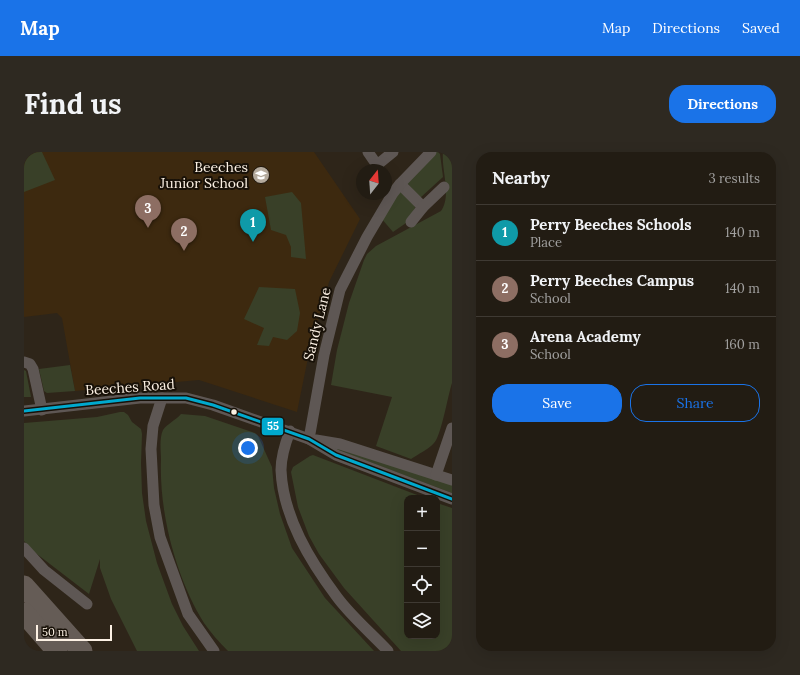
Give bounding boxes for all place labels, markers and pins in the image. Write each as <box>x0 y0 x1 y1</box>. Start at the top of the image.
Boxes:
place label: Beeches Junior School <box>159 158 248 192</box>
school or university icon: Beeches Junior School <box>251 165 271 185</box>
pin: 3 <box>135 195 161 228</box>
pin: 1 <box>240 209 266 242</box>
pin: 2 <box>171 218 197 251</box>
unlabelled marker <box>229 407 239 417</box>

